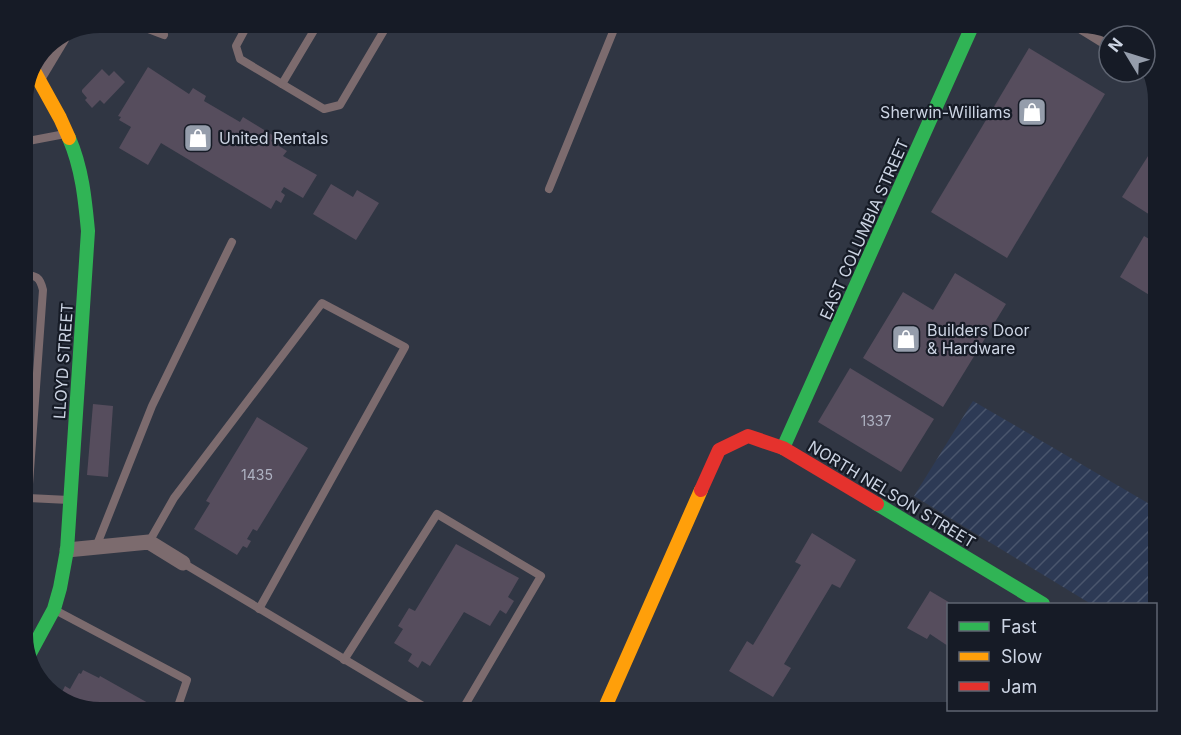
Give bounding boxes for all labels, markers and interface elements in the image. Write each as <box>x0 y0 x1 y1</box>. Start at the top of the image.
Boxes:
north arrow <box>1097 24 1157 84</box>
text: N <box>1104 34 1127 56</box>
shop icon: Sherwin-Williams <box>1016 96 1048 128</box>
place label: Sherwin-Williams <box>880 102 1011 122</box>
shop icon: United Rentals <box>182 122 214 154</box>
place label: United Rentals <box>219 128 328 148</box>
street label: EAST COLUMBIA STREET <box>815 135 913 323</box>
street label: LLOYD STREET <box>49 302 77 420</box>
place label: Builders Door & Hardware <box>927 320 1030 358</box>
shop icon: Builders Door & Hardware <box>890 323 922 355</box>
house number: 1337 <box>861 412 892 429</box>
street label: NORTH NELSON STREET <box>805 436 979 552</box>
house number: 1435 <box>241 466 273 483</box>
legend <box>947 603 1157 711</box>
text: Fast <box>1001 616 1037 637</box>
text: Slow <box>1001 646 1042 667</box>
text: Jam <box>1001 676 1037 697</box>

